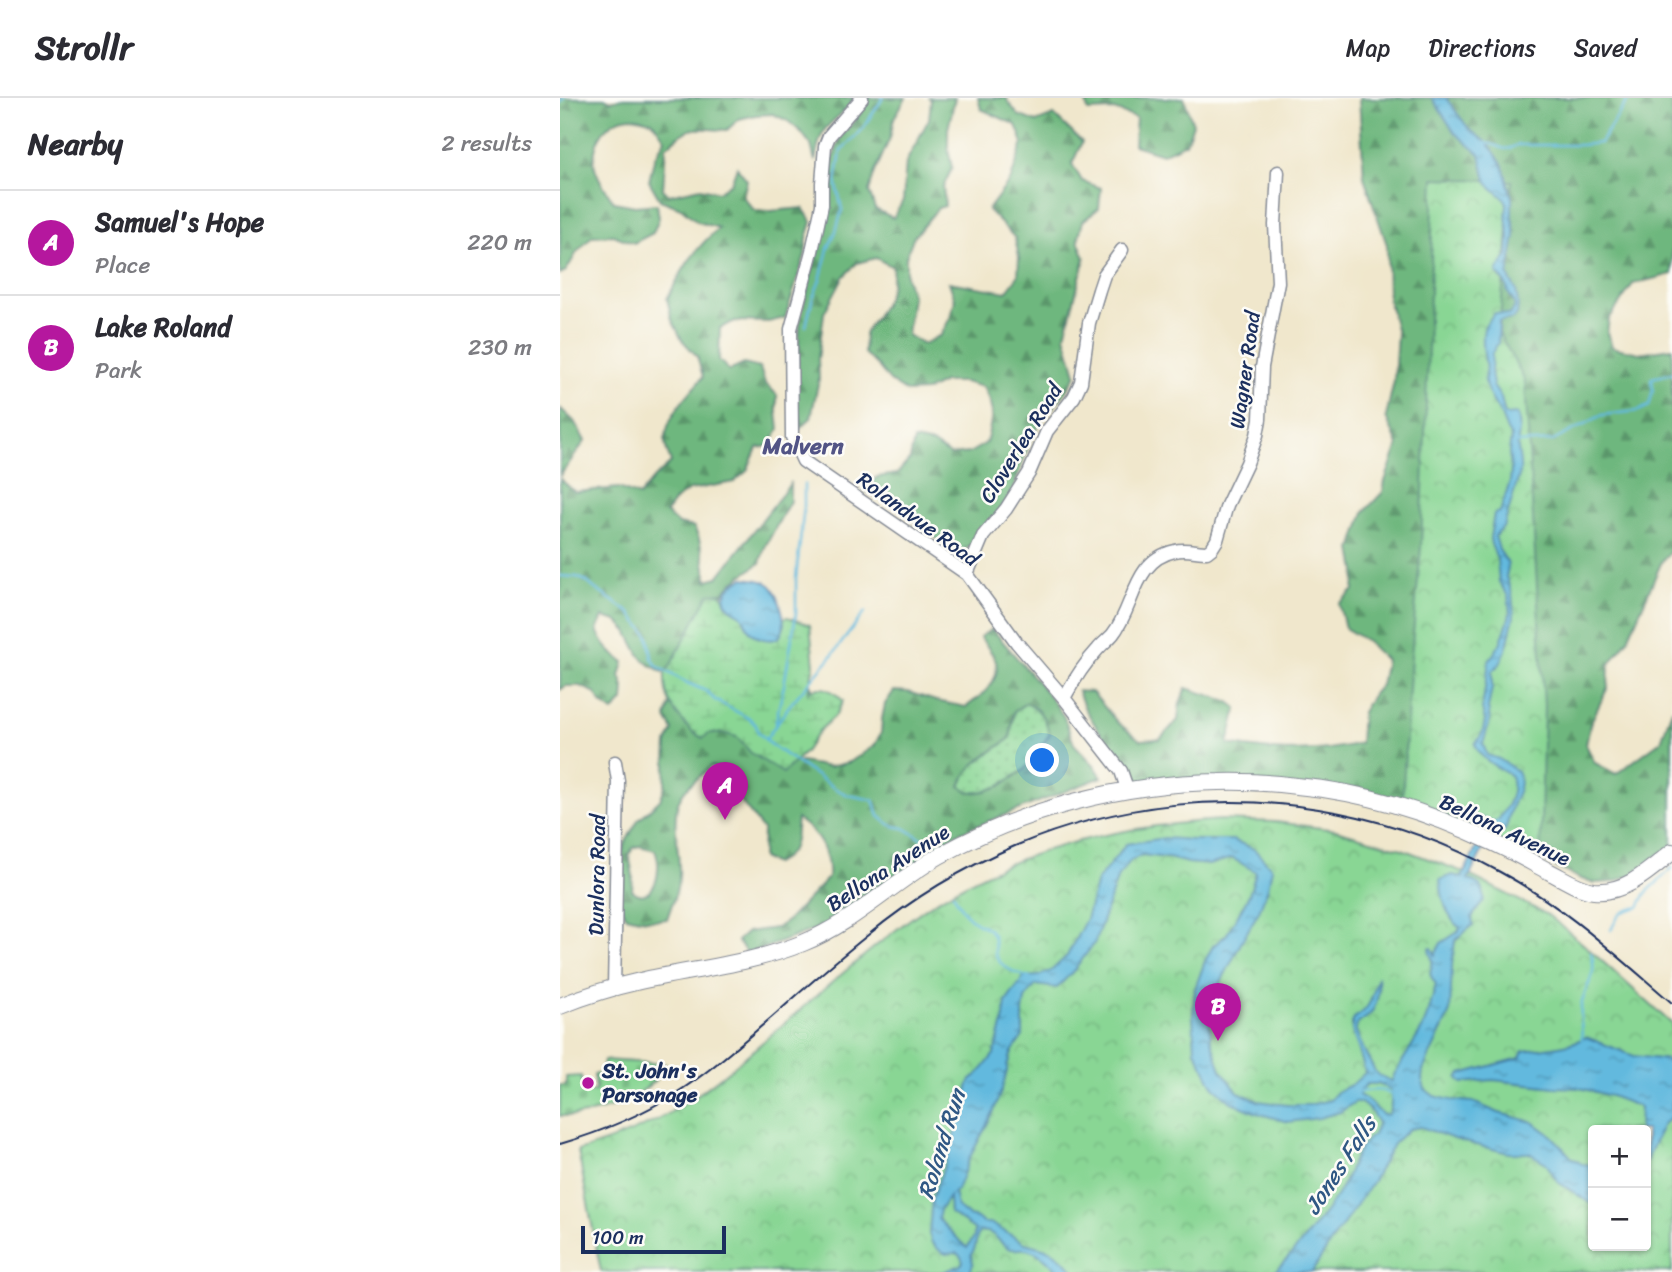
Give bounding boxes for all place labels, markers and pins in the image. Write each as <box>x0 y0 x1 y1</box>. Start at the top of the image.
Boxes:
pin: A <box>702 762 748 820</box>
pin: B <box>1195 983 1241 1041</box>
place label: St. John's Parsonage <box>601 1052 698 1114</box>
marker: St. John's Parsonage <box>580 1075 596 1091</box>

